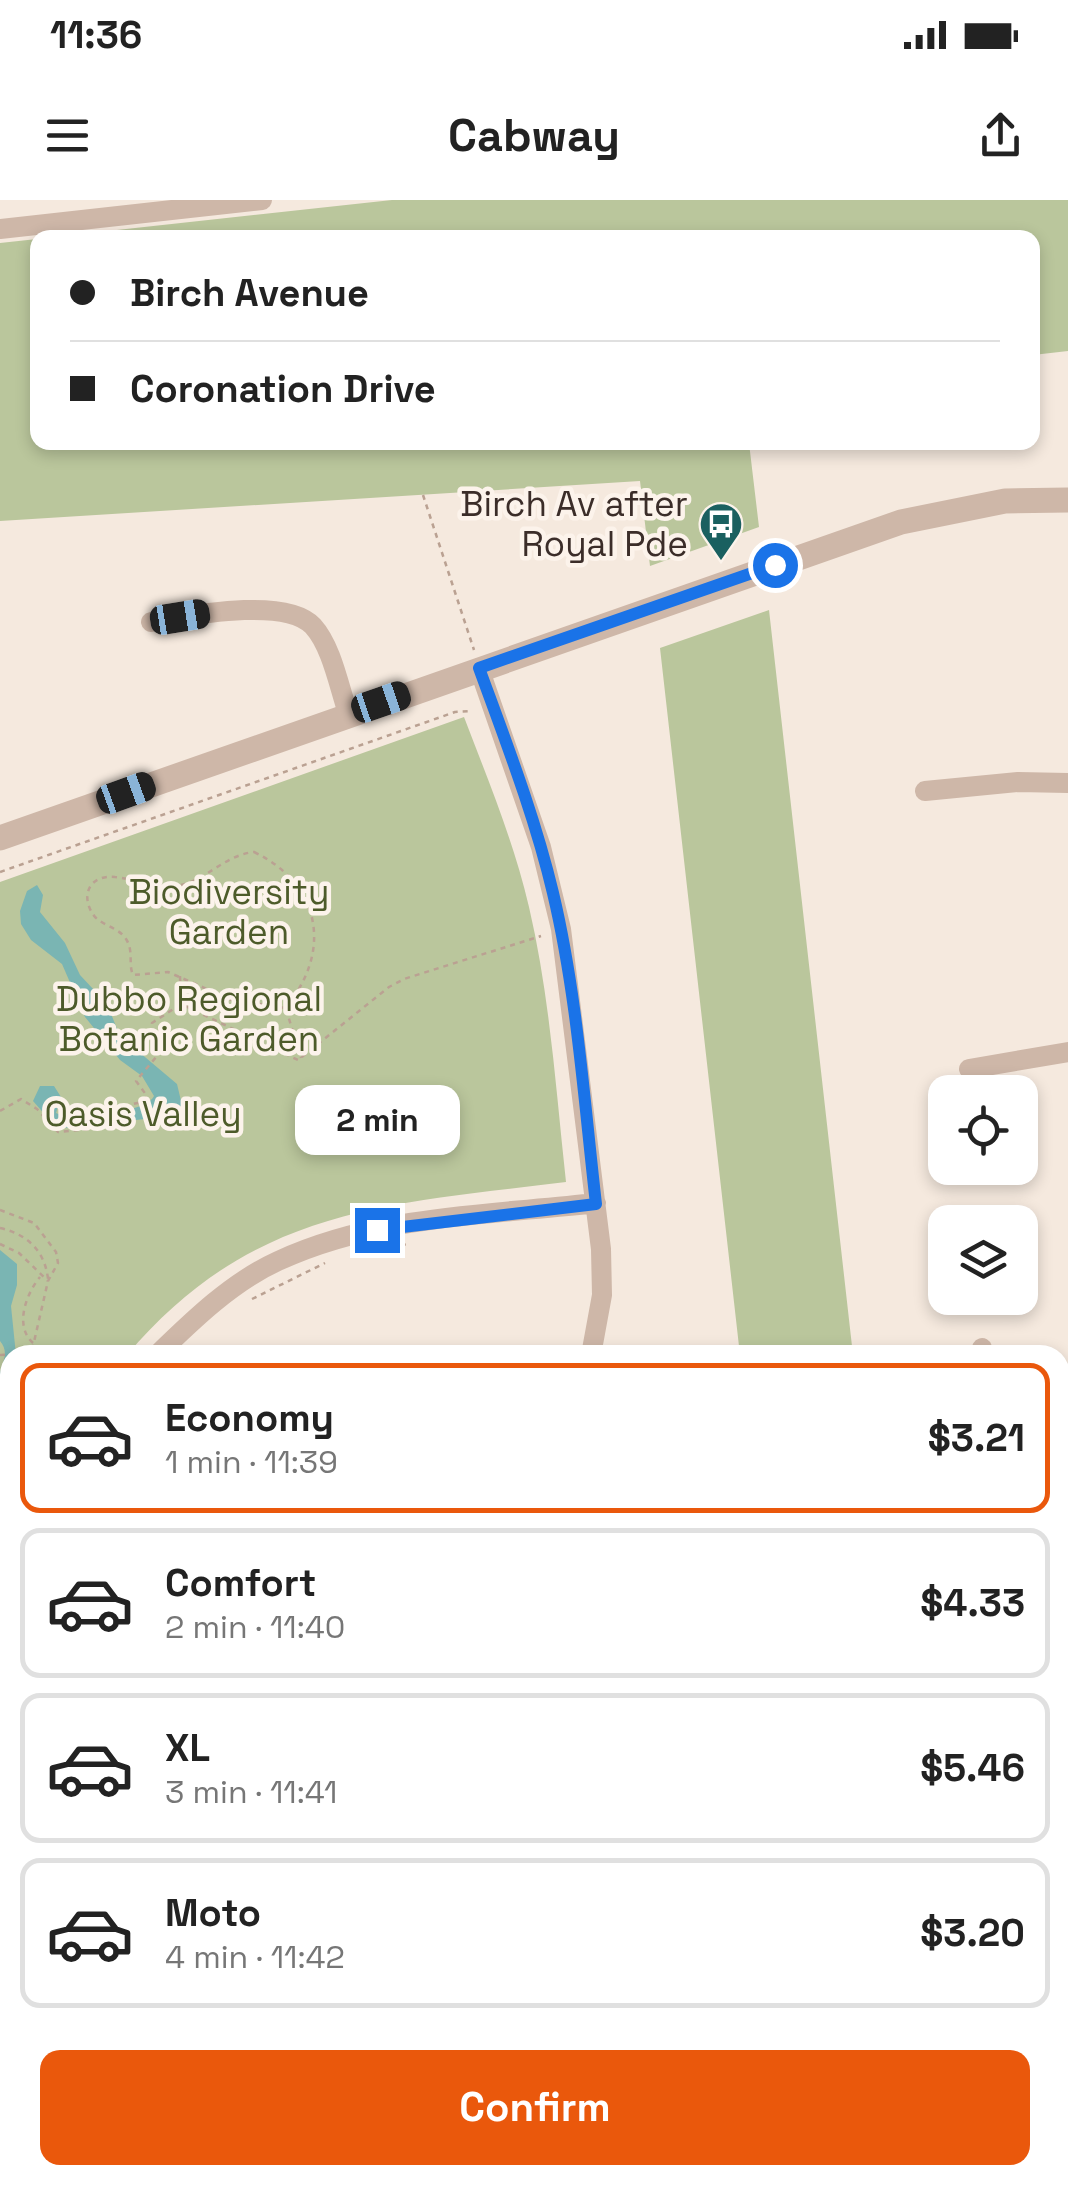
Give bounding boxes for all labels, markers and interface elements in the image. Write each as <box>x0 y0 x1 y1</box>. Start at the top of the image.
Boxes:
text: 11:36 <box>50 11 142 59</box>
text: Cabway <box>448 107 620 164</box>
icon: menu <box>40 108 95 163</box>
icon: share <box>973 108 1028 163</box>
text: Birch Avenue <box>130 269 369 317</box>
text: Coronation Drive <box>130 365 436 413</box>
place label: Birch Av after Royal Pde <box>460 482 688 566</box>
bus stop icon: Birch Av after Royal Pde <box>698 501 744 562</box>
route start <box>753 543 798 588</box>
car <box>148 597 212 637</box>
car <box>348 678 414 726</box>
car <box>93 769 159 817</box>
park label: Biodiversity Garden <box>129 870 329 954</box>
park label: Dubbo Regional Botanic Garden <box>56 977 322 1061</box>
map controls <box>928 1075 1038 1315</box>
button: locate <box>928 1075 1038 1185</box>
callout: 2 min <box>294 1085 460 1155</box>
park label: Oasis Valley <box>44 1092 242 1136</box>
text: 2 min <box>336 1100 419 1140</box>
button: layers <box>928 1205 1038 1315</box>
route end <box>355 1208 400 1253</box>
icon: car <box>45 1393 135 1483</box>
text: Economy <box>165 1394 334 1442</box>
text: $3.21 <box>928 1414 1025 1462</box>
text: 1 min · 11:39 <box>165 1442 338 1482</box>
icon: car <box>45 1558 135 1648</box>
text: Comfort <box>165 1559 316 1607</box>
text: $4.33 <box>920 1579 1025 1627</box>
text: 2 min · 11:40 <box>165 1607 345 1647</box>
icon: car <box>45 1723 135 1813</box>
text: XL <box>165 1724 210 1772</box>
text: $5.46 <box>920 1744 1025 1792</box>
text: 3 min · 11:41 <box>165 1772 337 1812</box>
icon: car <box>45 1888 135 1978</box>
text: Moto <box>165 1889 261 1937</box>
text: $3.20 <box>920 1909 1025 1957</box>
text: 4 min · 11:42 <box>165 1937 345 1977</box>
button: Confirm <box>40 2050 1030 2165</box>

